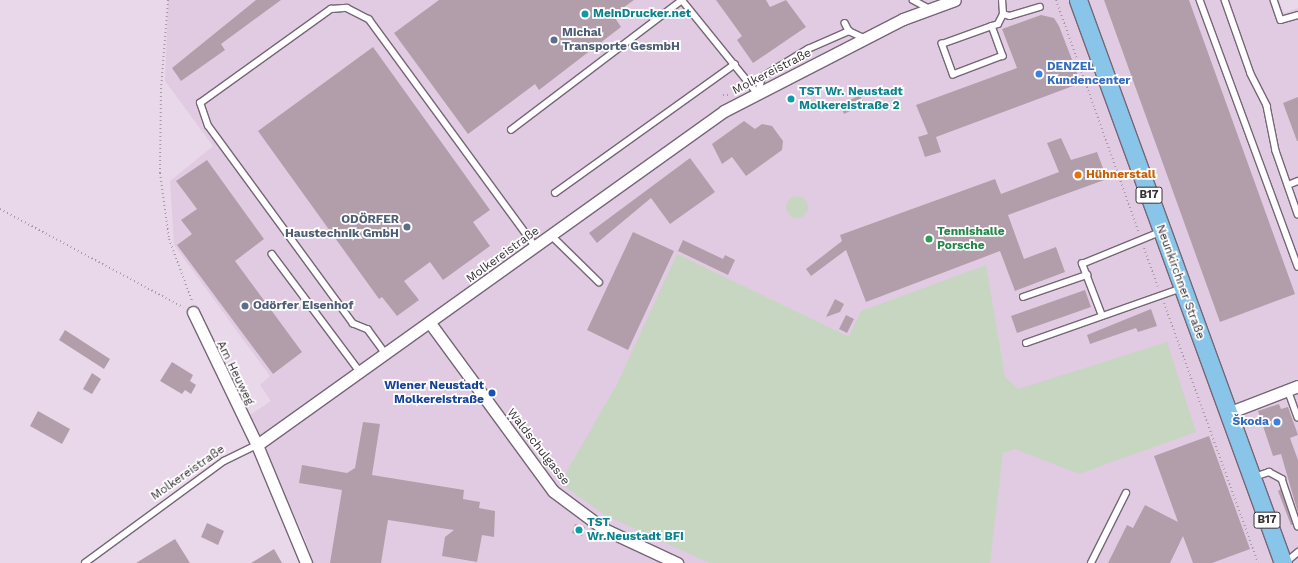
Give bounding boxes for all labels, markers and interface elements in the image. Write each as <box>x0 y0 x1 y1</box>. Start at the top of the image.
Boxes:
place label: MeinDrucker.net <box>593 7 691 21</box>
marker: MeinDrucker.net <box>580 9 590 19</box>
place label: Michal Transporte GesmbH <box>562 26 680 54</box>
marker: Michal Transporte GesmbH <box>549 35 559 45</box>
street label: Molkereistraße <box>730 46 814 98</box>
place label: DENZEL Kundencenter <box>1047 60 1130 88</box>
marker: DENZEL Kundencenter <box>1034 69 1044 79</box>
place label: TST Wr. Neustadt Molkereistraße 2 <box>799 85 903 113</box>
marker: TST Wr. Neustadt Molkereistraße 2 <box>786 94 796 104</box>
place label: Hühnerstall <box>1086 168 1156 182</box>
marker: Hühnerstall <box>1073 170 1083 180</box>
road number: B17 <box>1135 186 1163 204</box>
place label: ODÖRFER Haustechnik GmbH <box>285 213 399 241</box>
marker: ODÖRFER Haustechnik GmbH <box>402 222 412 232</box>
street label: Neunkirchner Straße <box>1153 223 1207 341</box>
street label: Molkereistraße <box>464 224 542 286</box>
place label: Tennishalle Porsche <box>937 225 1005 253</box>
marker: Tennishalle Porsche <box>924 234 934 244</box>
place label: Odörfer Eisenhof <box>253 299 354 313</box>
marker: Odörfer Eisenhof <box>240 301 250 311</box>
street label: Am Heuweg <box>213 339 257 407</box>
place label: Wiener Neustadt Molkereistraße <box>384 379 484 407</box>
marker: Wiener Neustadt Molkereistraße <box>487 388 497 398</box>
street label: Waldschulgasse <box>504 406 572 488</box>
place label: Škoda <box>1232 415 1269 429</box>
marker: Škoda <box>1272 417 1282 427</box>
street label: Molkereistraße <box>148 442 228 504</box>
road number: B17 <box>1253 511 1281 529</box>
place label: TST Wr.Neustadt BFI <box>587 516 684 544</box>
marker: TST Wr.Neustadt BFI <box>574 525 584 535</box>

